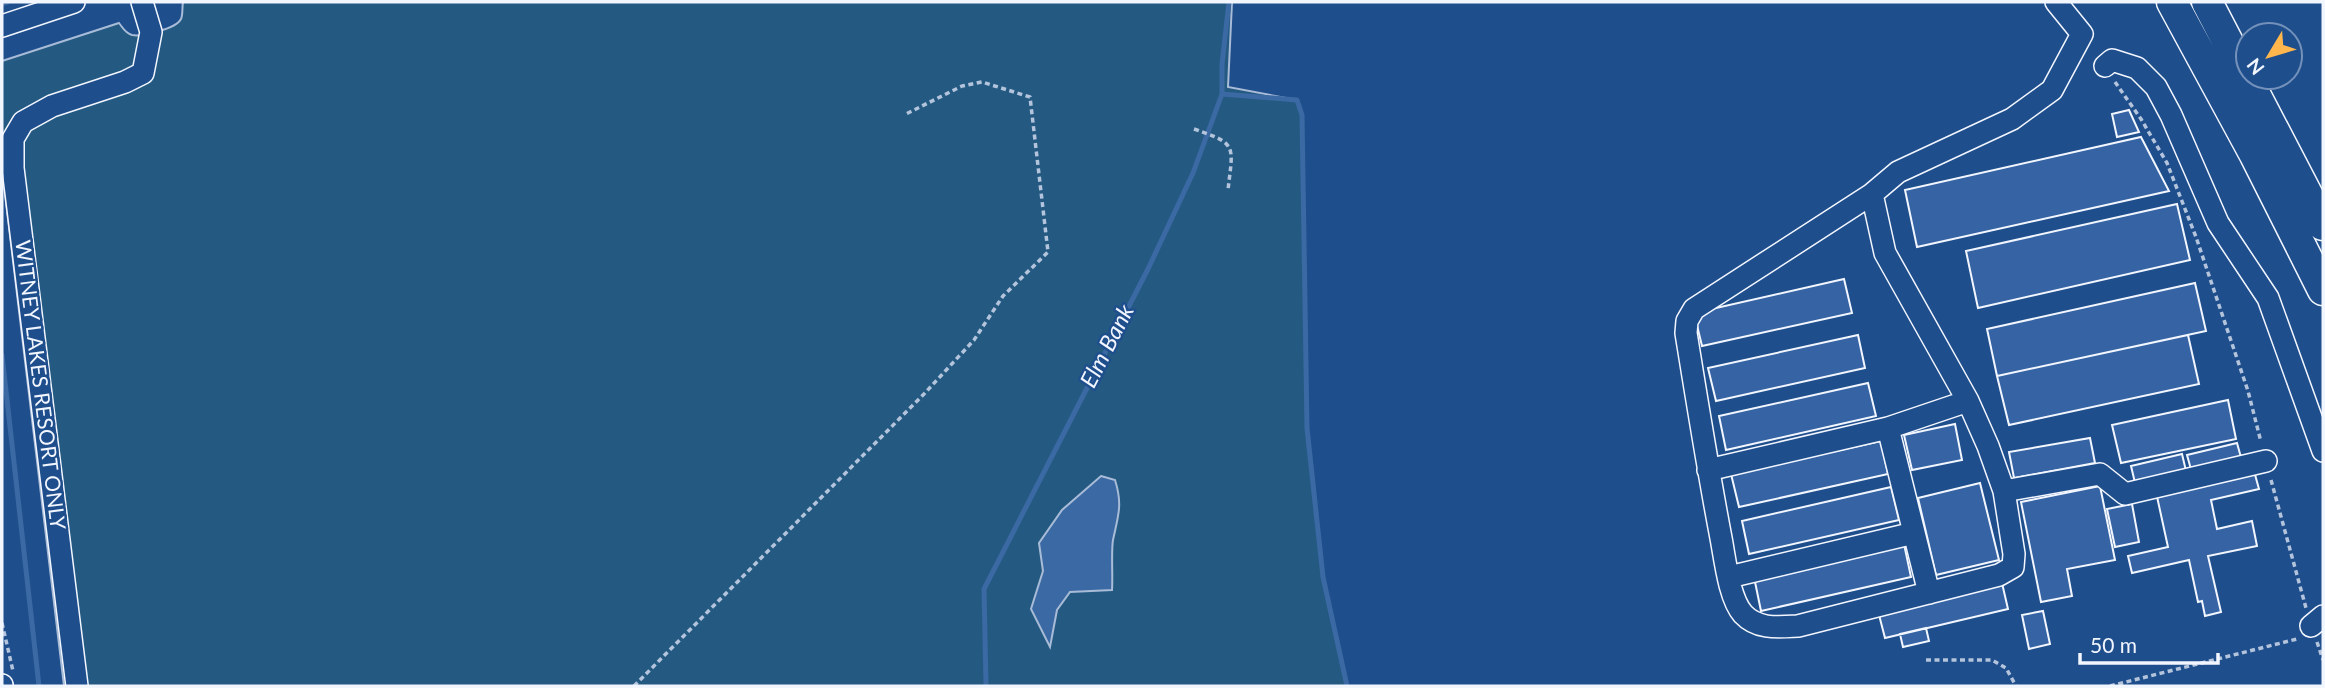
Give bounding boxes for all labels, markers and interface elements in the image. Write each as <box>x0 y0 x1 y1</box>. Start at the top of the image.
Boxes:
north arrow <box>2234 21 2304 91</box>
text: N <box>2242 54 2269 80</box>
street label: WITNEY LAKES RESORT ONLY <box>11 239 72 532</box>
water label: Elm Bank <box>1073 298 1139 392</box>
scale bar <box>2080 622 2218 666</box>
text: 50 m <box>2090 632 2137 657</box>

